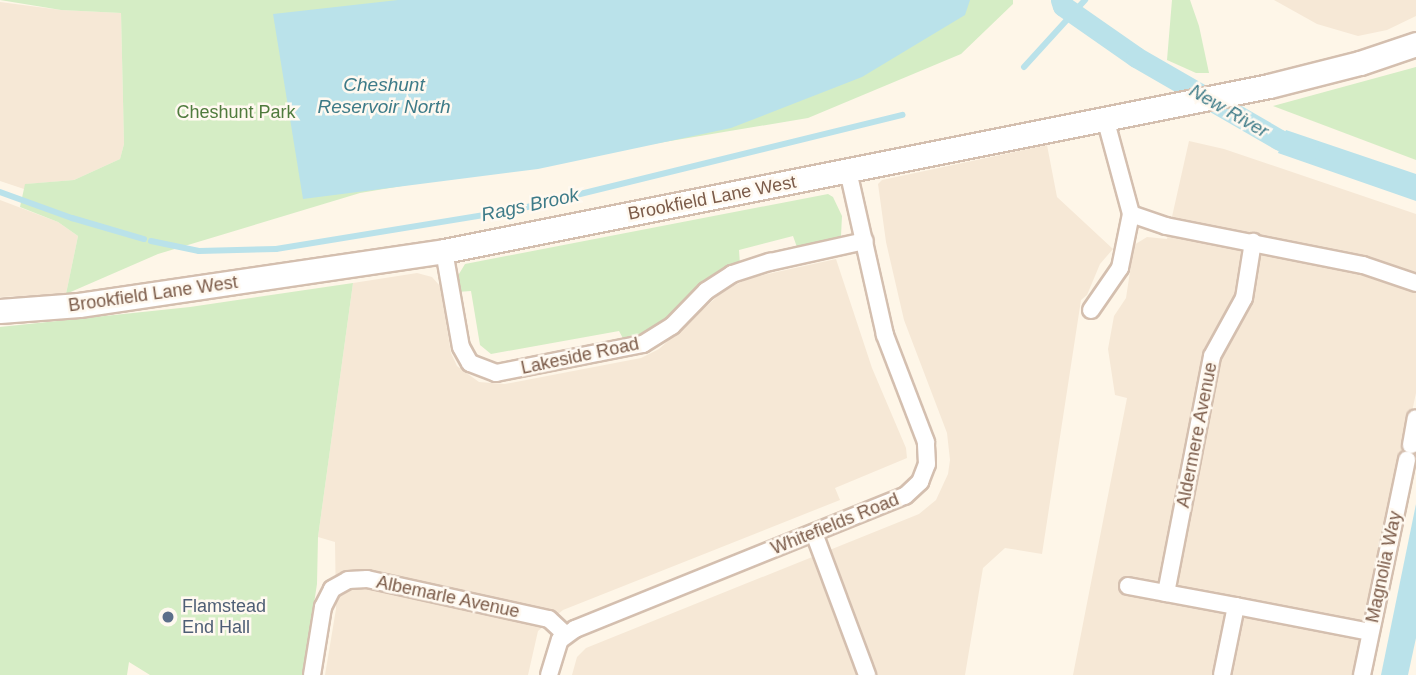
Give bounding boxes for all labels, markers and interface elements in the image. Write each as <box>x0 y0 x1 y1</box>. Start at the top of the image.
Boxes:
water label: Cheshunt Reservoir North <box>317 74 451 118</box>
water label: New River <box>1185 79 1273 143</box>
park label: Cheshunt Park <box>176 101 296 123</box>
street label: Brookfield Lane West <box>626 171 798 225</box>
water label: Rags Brook <box>479 184 581 226</box>
street label: Brookfield Lane West <box>67 271 239 317</box>
street label: Lakeside Road <box>519 333 641 379</box>
street label: Aldermere Avenue <box>1172 360 1222 510</box>
street label: Whitefields Road <box>768 489 902 559</box>
street label: Magnolia Way <box>1362 509 1406 625</box>
street label: Albemarle Avenue <box>374 571 522 623</box>
place label: Flamstead End Hall <box>182 596 266 638</box>
marker: Flamstead End Hall <box>160 609 176 625</box>

